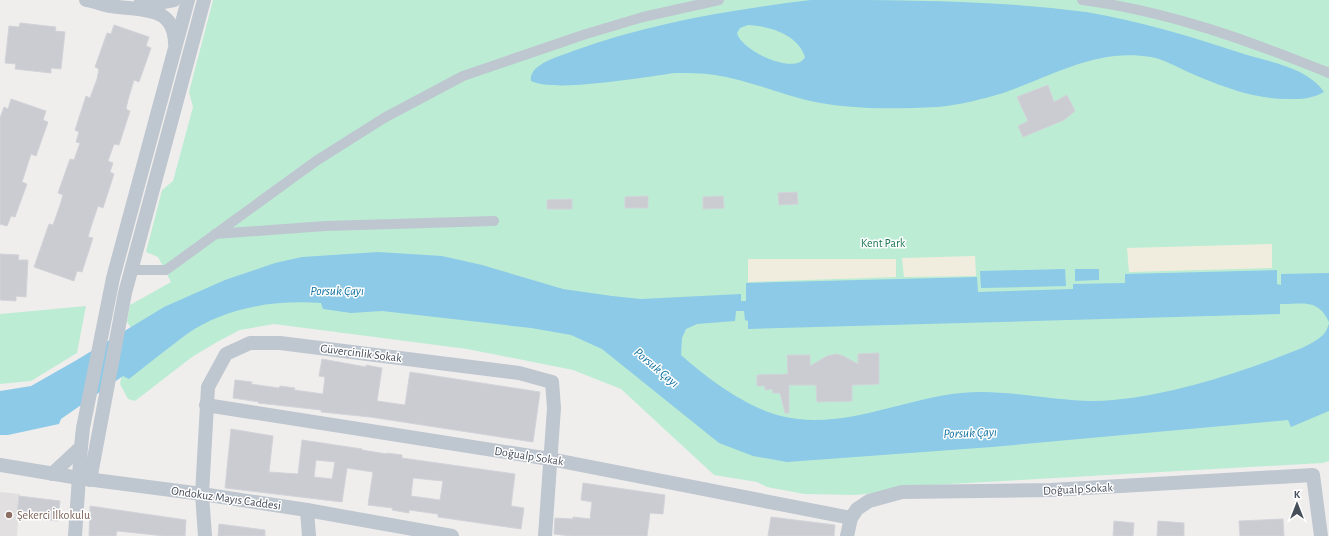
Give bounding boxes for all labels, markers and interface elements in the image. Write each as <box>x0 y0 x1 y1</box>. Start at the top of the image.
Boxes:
park label: Kent Park <box>861 237 906 249</box>
water label: Porsuk Çayı <box>310 285 364 298</box>
street label: Güvercinlik Sokak <box>320 342 403 364</box>
water label: Porsuk Çayı <box>631 346 681 390</box>
water label: Porsuk Çayı <box>943 426 997 441</box>
street label: Doğualp Sokak <box>494 445 565 467</box>
street label: Doğualp Sokak <box>1043 481 1114 497</box>
street label: Ondokuz Mayıs Caddesi <box>170 484 282 513</box>
north arrow <box>1277 484 1317 524</box>
text: K <box>1294 489 1301 500</box>
place label: Şekerci İlkokulu <box>17 508 90 521</box>
marker: Şekerci İlkokulu <box>4 510 14 520</box>

